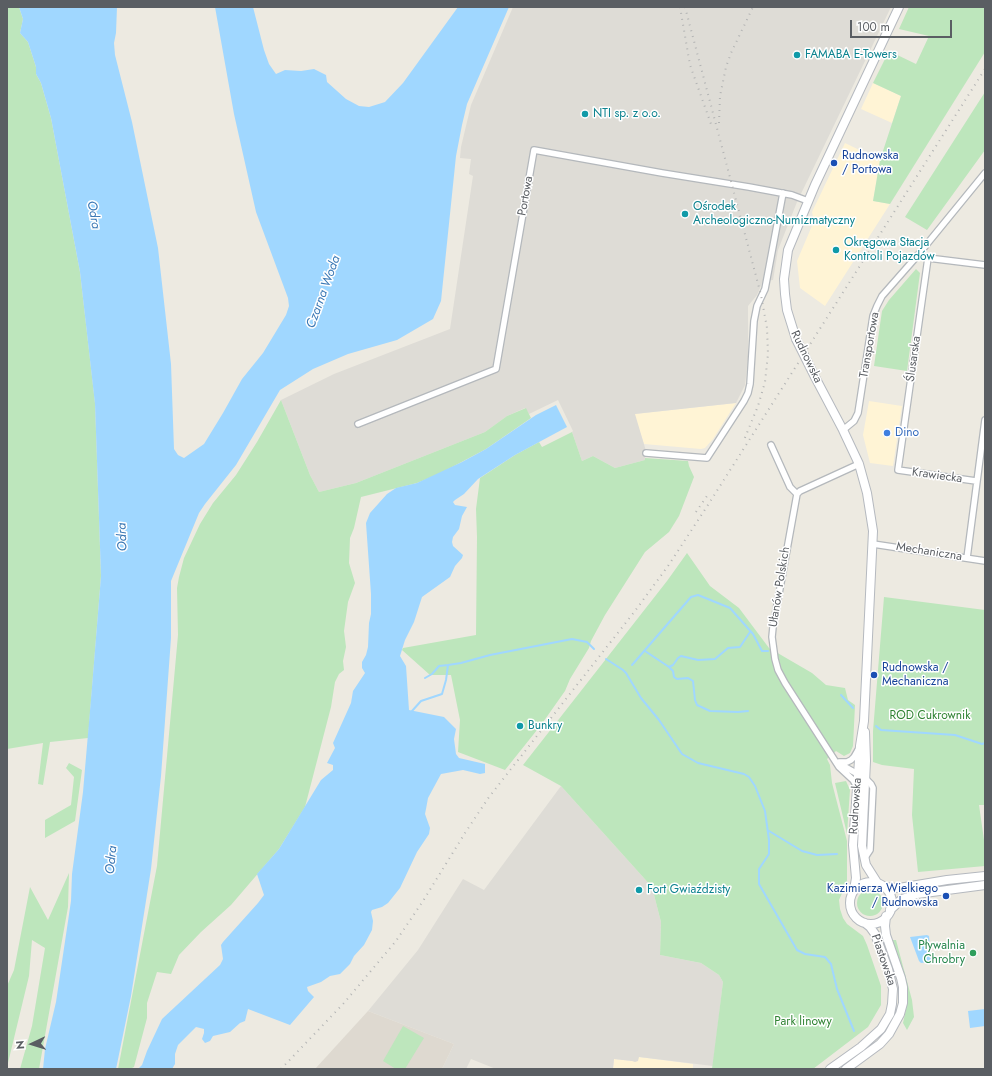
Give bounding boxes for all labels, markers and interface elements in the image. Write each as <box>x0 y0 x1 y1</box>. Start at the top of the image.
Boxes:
scale bar <box>852 12 954 38</box>
text: 100 m <box>857 18 890 36</box>
place label: FAMABA E-Towers <box>805 48 897 62</box>
marker: FAMABA E-Towers <box>792 50 802 60</box>
place label: NTI sp. z o.o. <box>593 107 661 121</box>
marker: NTI sp. z o.o. <box>580 109 590 119</box>
place label: Rudnowska / Portowa <box>842 149 899 177</box>
marker: Rudnowska / Portowa <box>829 158 839 168</box>
street label: Portowa <box>515 175 537 217</box>
water label: Odra <box>83 200 103 230</box>
place label: Ośrodek Archeologiczno-Numizmatyczny <box>693 200 855 228</box>
marker: Ośrodek Archeologiczno-Numizmatyczny <box>680 209 690 219</box>
place label: Okręgowa Stacja Kontroli Pojazdów <box>844 236 935 264</box>
marker: Okręgowa Stacja Kontroli Pojazdów <box>831 245 841 255</box>
water label: Czarna Woda <box>304 253 344 331</box>
street label: Transportowa <box>857 311 883 379</box>
street label: Rudnowska <box>787 328 825 386</box>
street label: Ślusarska <box>904 335 924 383</box>
place label: Dino <box>895 426 919 440</box>
marker: Dino <box>882 428 892 438</box>
street label: Krawiecka <box>911 465 963 487</box>
water label: Odra <box>115 522 131 552</box>
street label: Mechaniczna <box>895 540 963 564</box>
street label: Ułanów Polskich <box>767 546 793 628</box>
place label: Rudnowska / Mechaniczna <box>882 661 948 689</box>
marker: Rudnowska / Mechaniczna <box>869 670 879 680</box>
park label: ROD Cukrownik <box>890 709 970 723</box>
place label: Bunkry <box>528 719 562 733</box>
marker: Bunkry <box>515 721 525 731</box>
street label: Rudnowska <box>847 777 865 835</box>
water label: Odra <box>103 845 121 875</box>
place label: Kazimierza Wielkiego / Rudnowska <box>827 882 938 910</box>
place label: Fort Gwiaździsty <box>647 883 730 897</box>
marker: Fort Gwiaździsty <box>634 885 644 895</box>
marker: Kazimierza Wielkiego / Rudnowska <box>941 891 951 901</box>
street label: Piastowska <box>867 932 899 988</box>
place label: Pływalnia Chrobry <box>918 939 965 967</box>
marker: Pływalnia Chrobry <box>968 948 978 958</box>
park label: Park linowy <box>774 1015 832 1029</box>
north arrow <box>12 1024 52 1064</box>
text: N <box>12 1040 28 1050</box>

